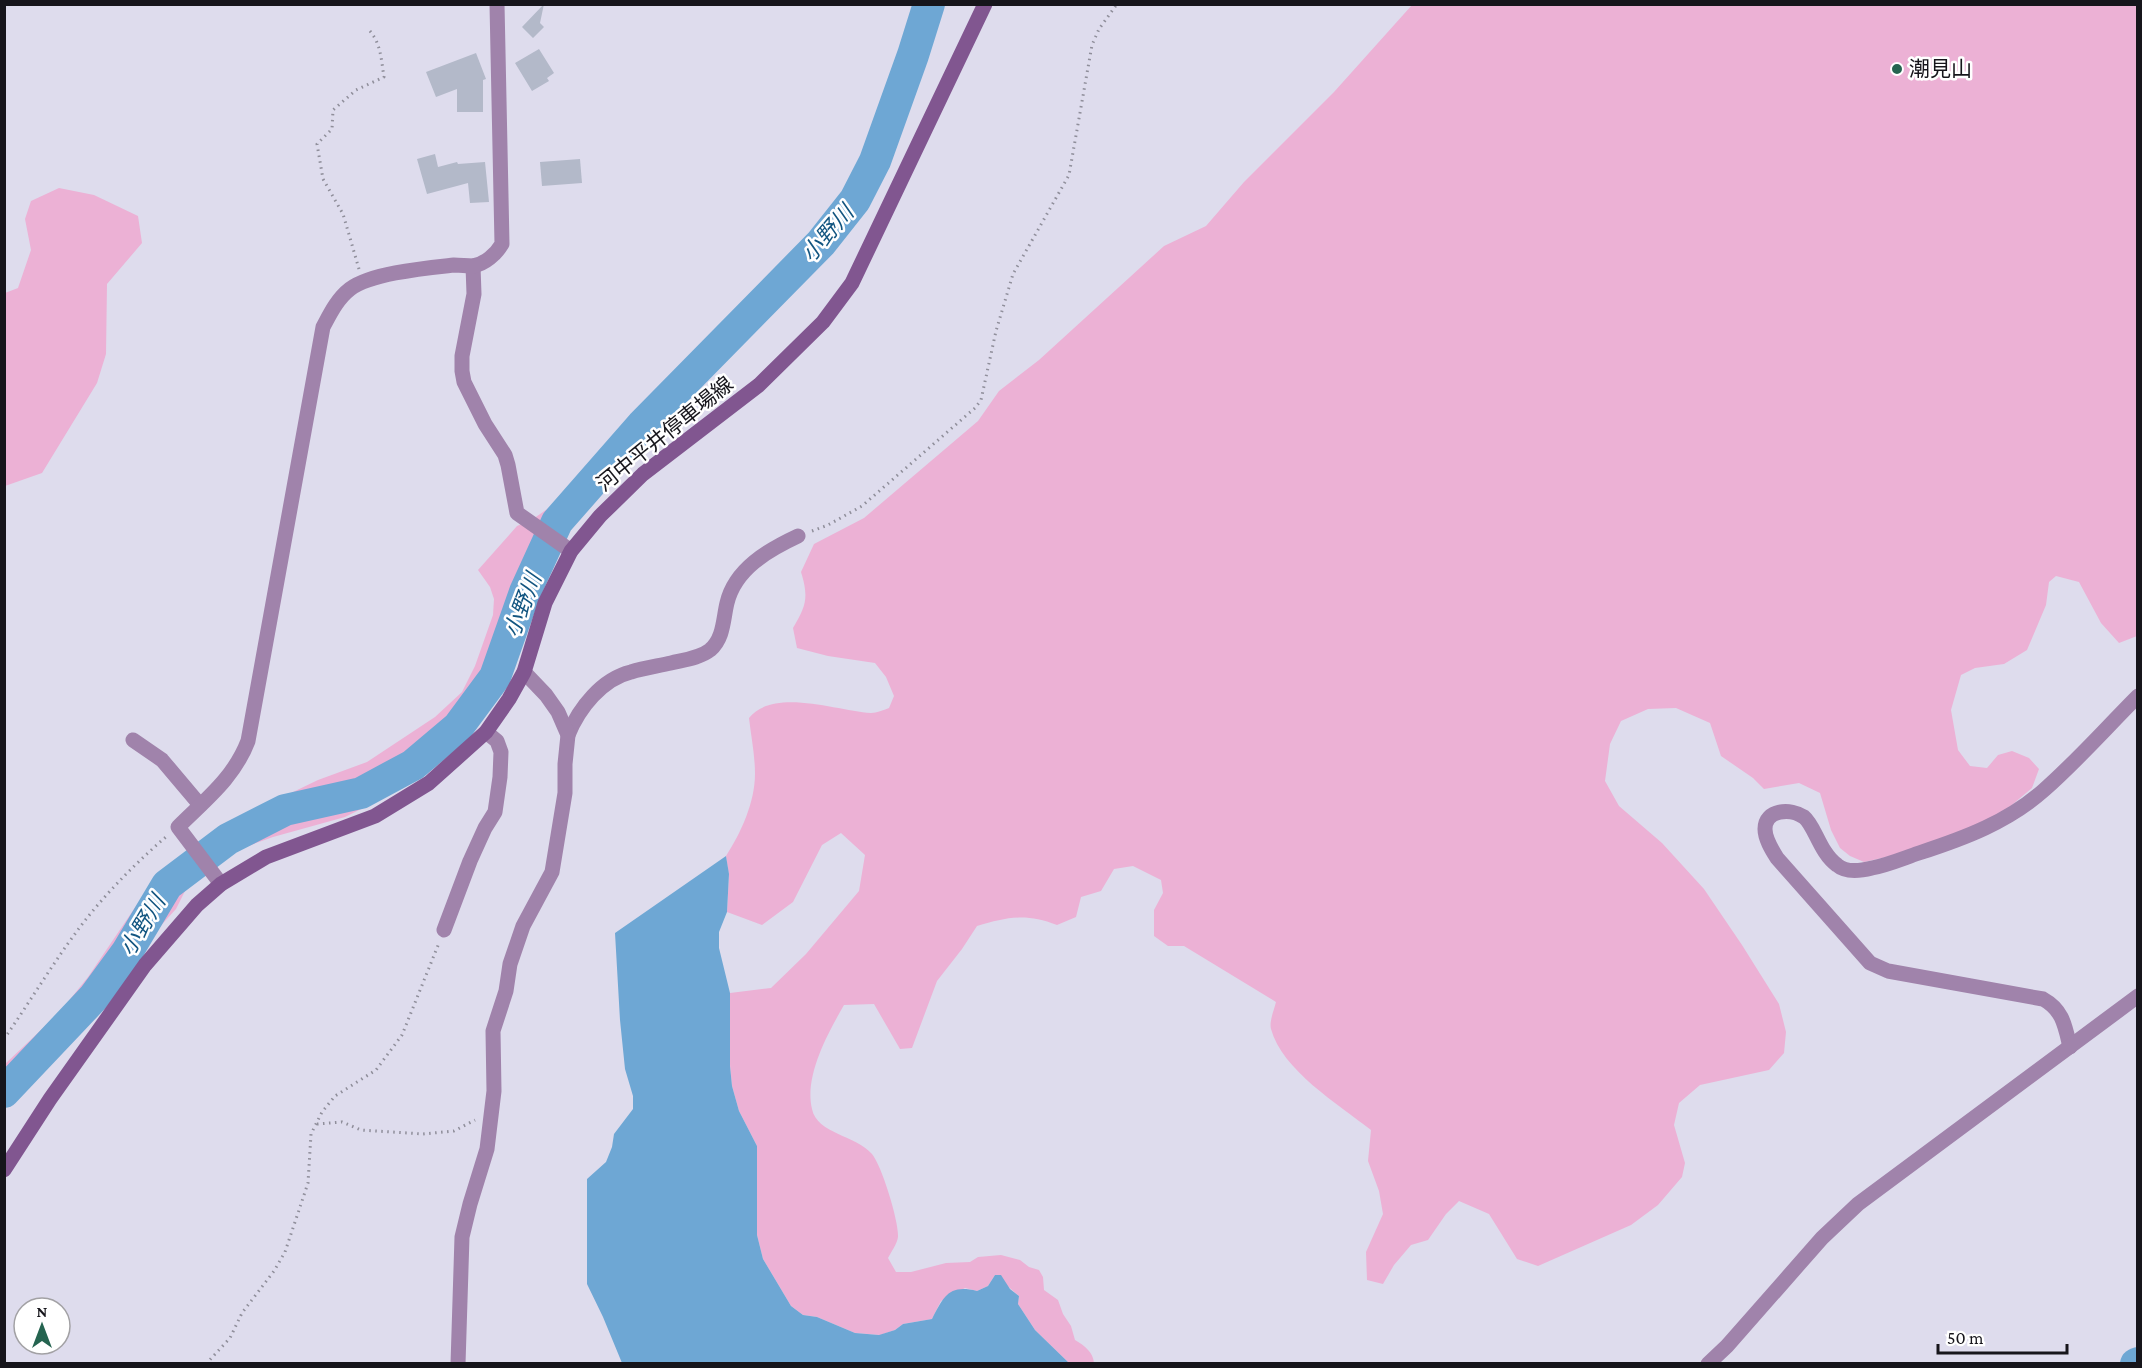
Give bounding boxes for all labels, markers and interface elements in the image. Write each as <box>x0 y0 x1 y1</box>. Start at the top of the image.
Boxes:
place label: 潮見山 <box>1909 57 1972 81</box>
marker: 潮見山 <box>1890 62 1904 76</box>
water label: 小野川 <box>796 199 860 266</box>
street label: 河中平井停車場線 <box>592 372 738 496</box>
water label: 小野川 <box>499 568 547 640</box>
water label: 小野川 <box>115 889 171 960</box>
north arrow <box>12 1296 72 1356</box>
text: N <box>37 1303 48 1320</box>
scale bar <box>1938 1317 2067 1355</box>
text: 50 m <box>1947 1328 1984 1348</box>

